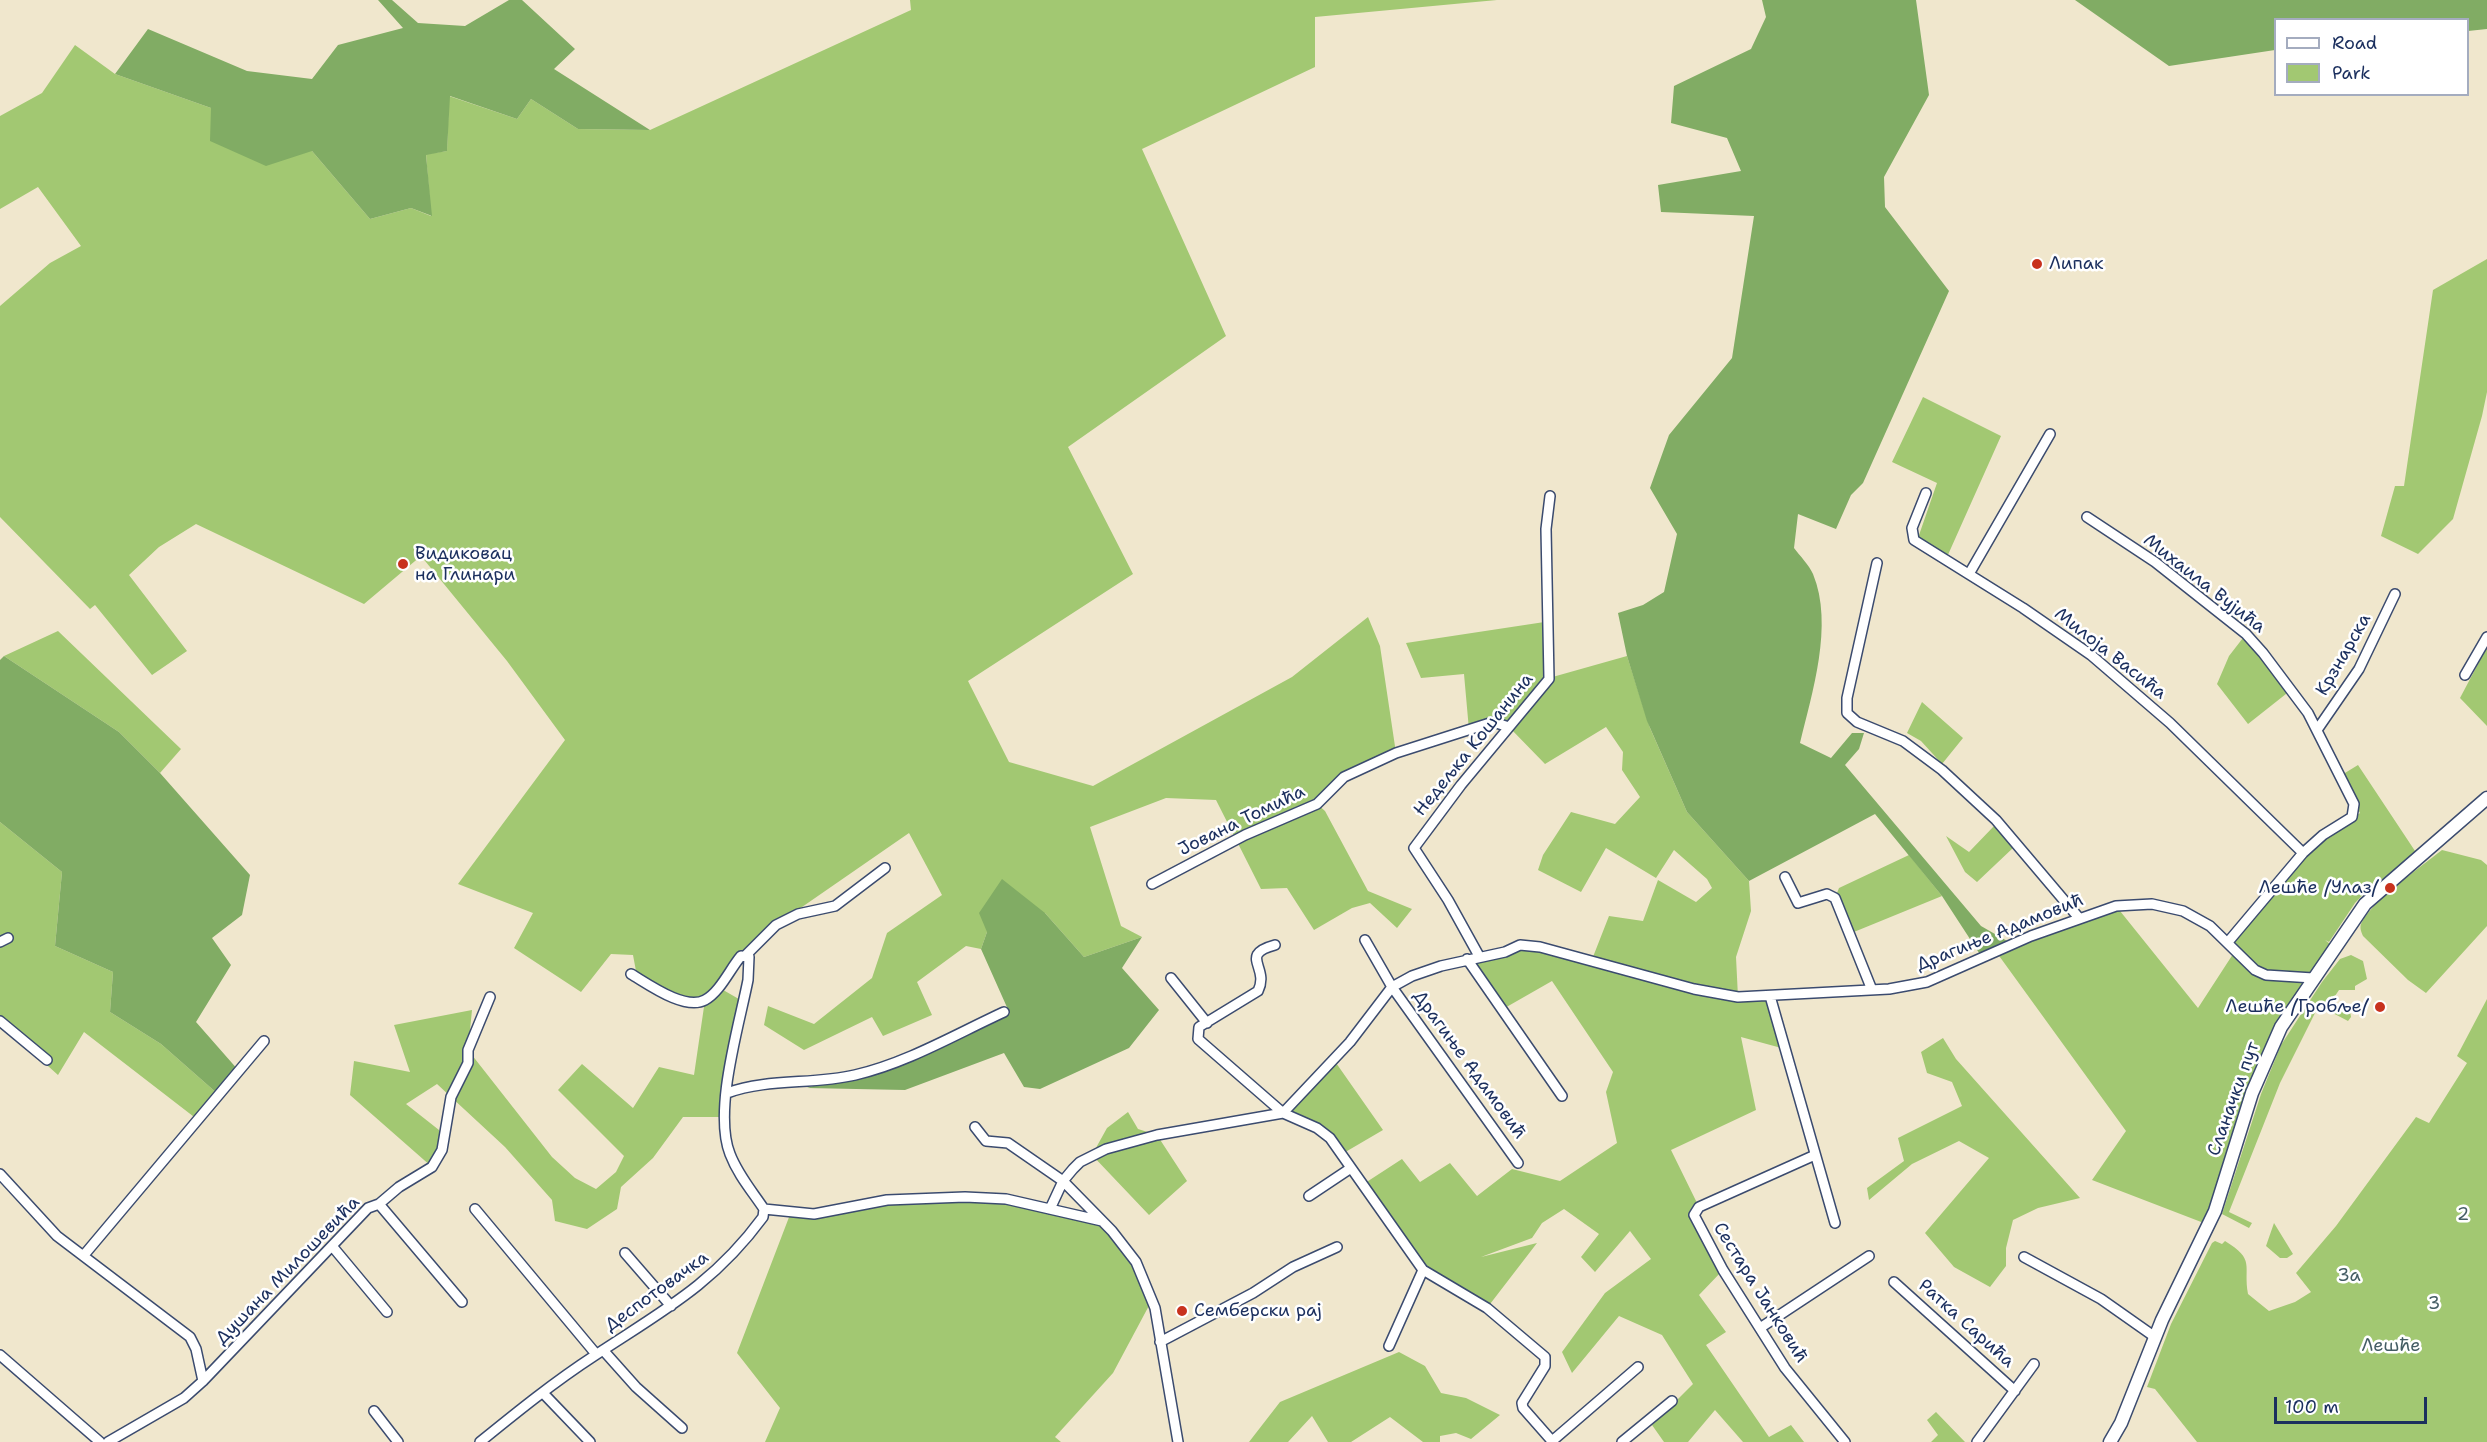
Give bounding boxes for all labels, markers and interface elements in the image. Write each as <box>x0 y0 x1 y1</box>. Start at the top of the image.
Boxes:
legend <box>2274 18 2469 96</box>
text: Road <box>2332 31 2377 55</box>
text: Park <box>2332 61 2371 85</box>
place label: Липак <box>2049 253 2104 275</box>
marker: Липак <box>2030 257 2044 271</box>
street label: Михаила Вујића <box>2139 530 2269 638</box>
place label: Видиковац на Глинари <box>415 543 515 586</box>
marker: Видиковац на Глинари <box>396 557 410 571</box>
street label: Милоја Васића <box>2050 604 2170 704</box>
street label: Крзнарска <box>2312 610 2376 700</box>
street label: Недељка Кошанина <box>1410 669 1538 821</box>
street label: Јована Томића <box>1175 781 1309 861</box>
place label: Лешће /Улаз/ <box>2259 877 2378 899</box>
marker: Лешће /Улаз/ <box>2383 881 2397 895</box>
street label: Драгиње Адамовић <box>1913 889 2087 977</box>
street label: Драгиње Адамовић <box>1408 986 1530 1144</box>
place label: Лешће /Гробље/ <box>2226 996 2368 1018</box>
marker: Лешће /Гробље/ <box>2373 1000 2387 1014</box>
street label: Сланачки пут <box>2203 1039 2265 1159</box>
street label: Душана Милошевића <box>211 1192 365 1350</box>
park label: 2 <box>2457 1204 2469 1226</box>
street label: Сестара Јанковић <box>1708 1219 1812 1367</box>
street label: Деспотовачка <box>601 1247 713 1337</box>
park label: 3a <box>2337 1265 2361 1287</box>
street label: Ратка Сарића <box>1913 1275 2019 1373</box>
park label: 3 <box>2428 1293 2440 1315</box>
place label: Семберски рај <box>1194 1300 1322 1322</box>
marker: Семберски рај <box>1175 1304 1189 1318</box>
park label: Лешће <box>2362 1335 2420 1357</box>
scale bar <box>2277 1385 2430 1423</box>
text: 100 m <box>2285 1395 2339 1419</box>

